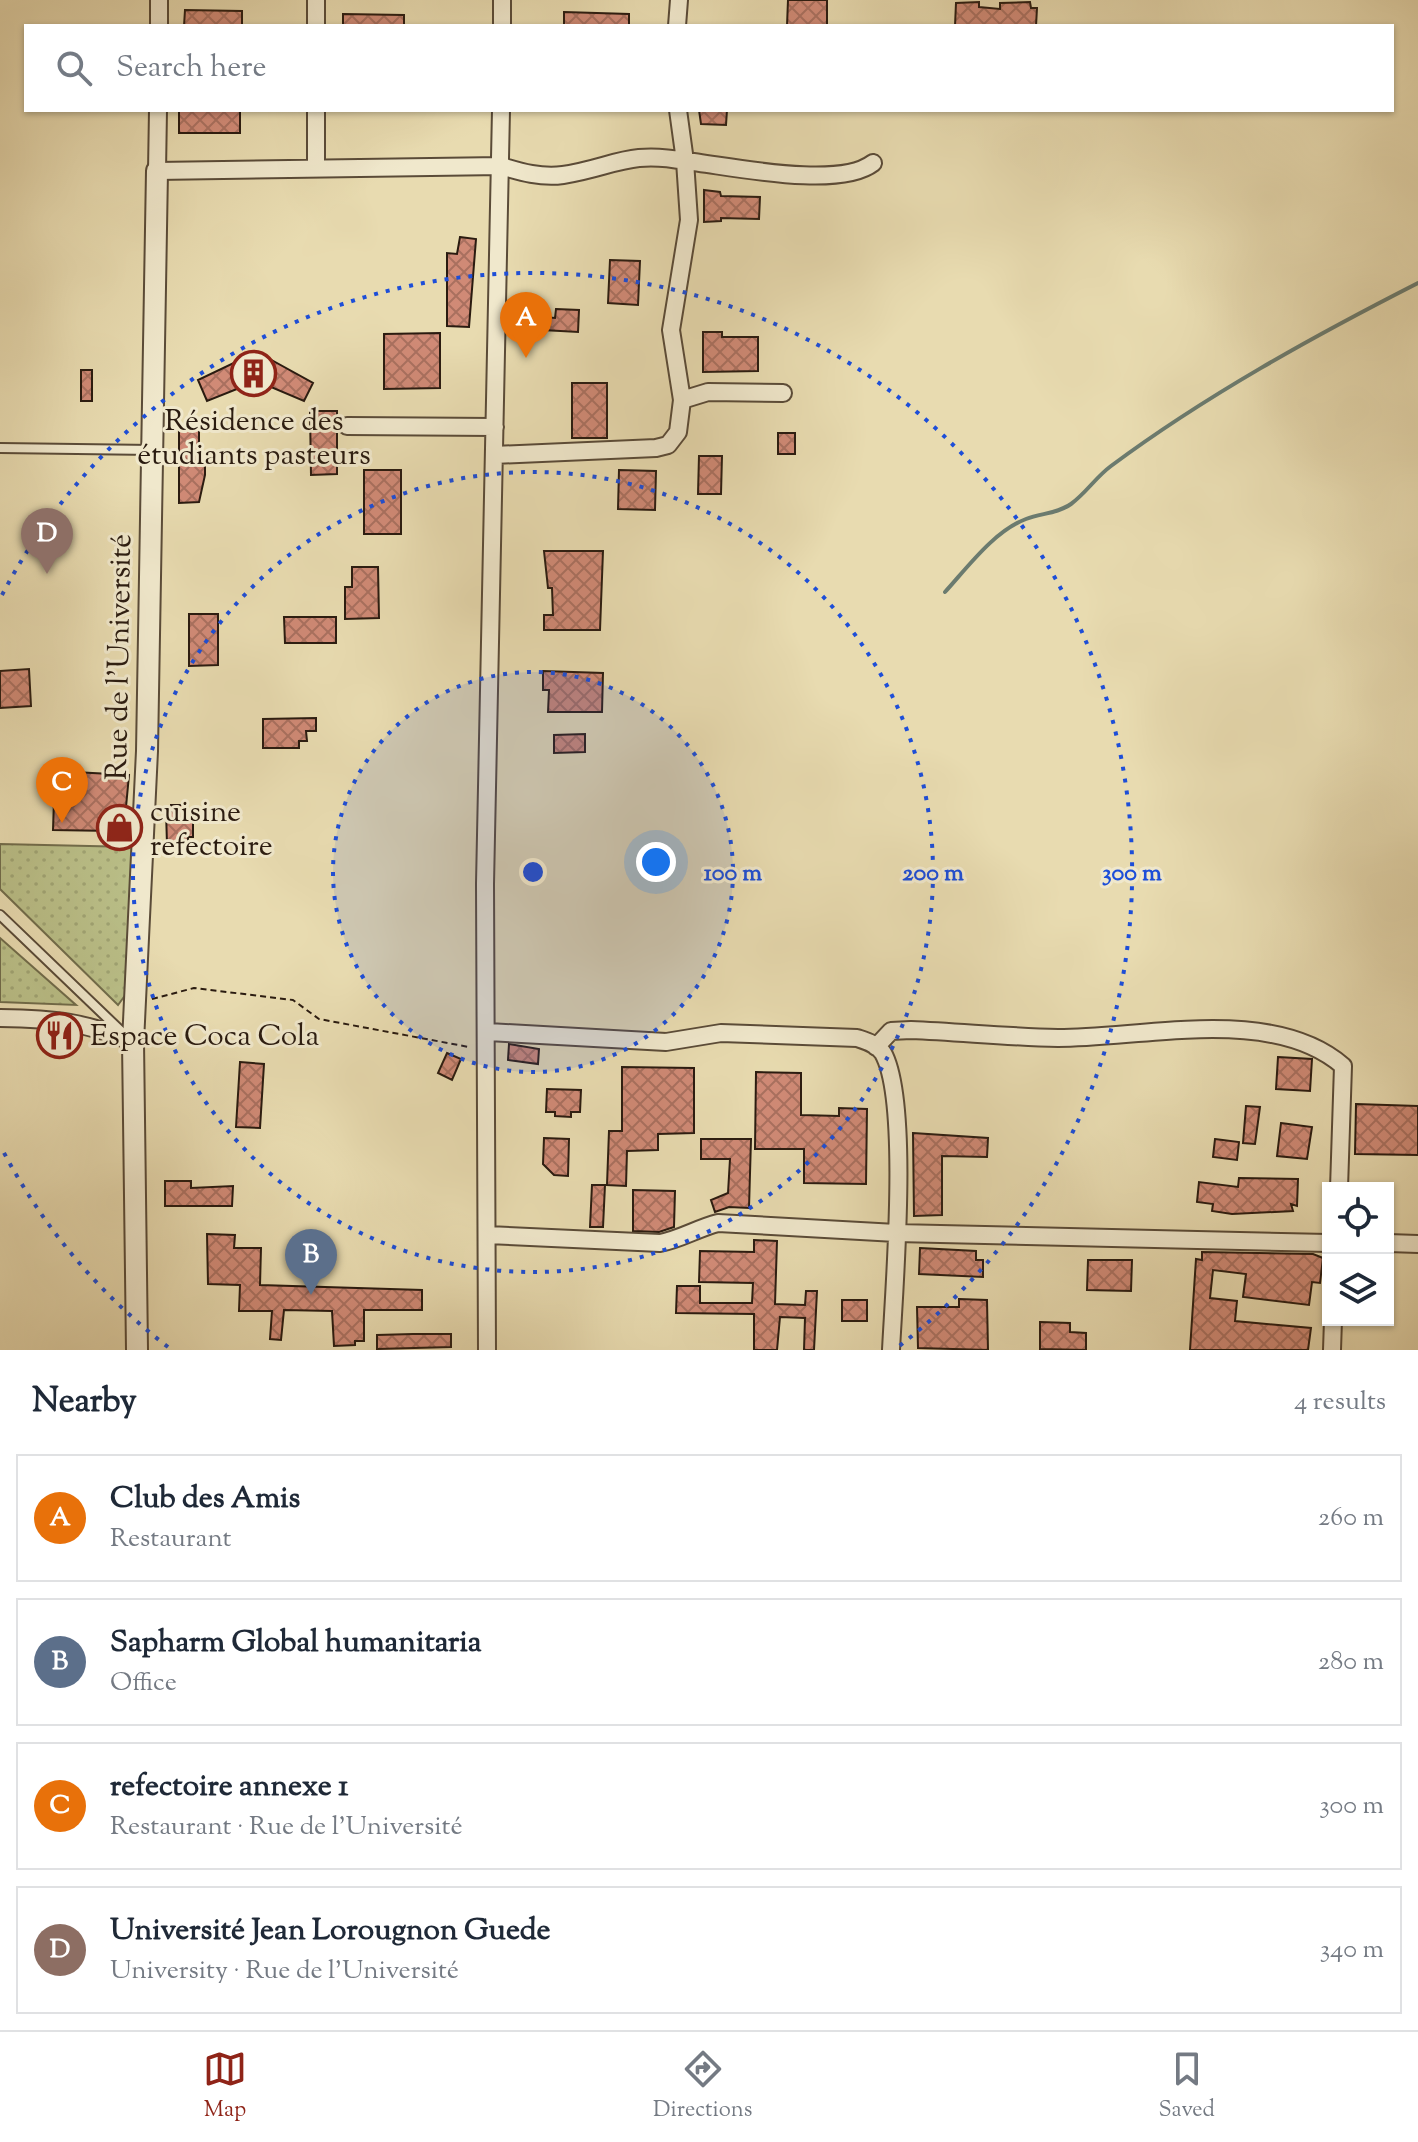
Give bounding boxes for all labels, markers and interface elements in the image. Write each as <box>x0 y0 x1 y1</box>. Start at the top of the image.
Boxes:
search box <box>24 24 1394 112</box>
icon: search <box>52 46 96 90</box>
text: Search here <box>116 47 266 90</box>
pin: A <box>500 292 552 358</box>
building icon: Résidence des étudiants pasteurs <box>230 350 278 398</box>
place label: Résidence des étudiants pasteurs <box>137 401 371 478</box>
pin: D <box>21 508 73 574</box>
street label: Rue de l'Université <box>97 534 144 781</box>
pin: C <box>36 757 88 823</box>
place label: cuisine refectoire <box>150 792 273 869</box>
shop icon: cuisine refectoire <box>95 804 143 852</box>
your location <box>636 842 676 882</box>
text: 100 m <box>704 857 762 891</box>
text: 200 m <box>902 857 964 891</box>
text: 300 m <box>1102 857 1162 891</box>
centre of rings <box>519 858 547 886</box>
restaurant icon: Espace Coca Cola <box>35 1011 83 1059</box>
place label: Espace Coca Cola <box>90 1016 319 1059</box>
map controls <box>1322 1182 1394 1326</box>
button: locate <box>1322 1182 1394 1254</box>
pin: B <box>285 1229 337 1295</box>
button: layers <box>1322 1254 1394 1326</box>
text: Nearby <box>32 1378 137 1427</box>
text: 4 results <box>1294 1384 1386 1421</box>
text: Club des Amis <box>110 1478 300 1521</box>
text: A <box>49 1500 71 1537</box>
text: 260 m <box>1318 1500 1384 1537</box>
text: Restaurant <box>110 1521 231 1558</box>
text: Sapharm Global humanitaria <box>110 1622 482 1665</box>
text: B <box>52 1644 68 1681</box>
text: 280 m <box>1318 1644 1384 1681</box>
text: Office <box>110 1665 177 1702</box>
text: refectoire annexe 1 <box>110 1766 348 1809</box>
text: C <box>50 1788 70 1825</box>
text: 300 m <box>1319 1788 1384 1825</box>
text: Restaurant · Rue de l'Université <box>110 1809 463 1846</box>
text: Université Jean Lorougnon Guede <box>110 1910 551 1953</box>
text: D <box>50 1932 70 1969</box>
text: 340 m <box>1320 1932 1384 1969</box>
text: University · Rue de l'Université <box>110 1953 459 1990</box>
tab: Map <box>203 2047 247 2127</box>
tab: Directions <box>653 2047 752 2127</box>
tab: Saved <box>1158 2047 1215 2127</box>

